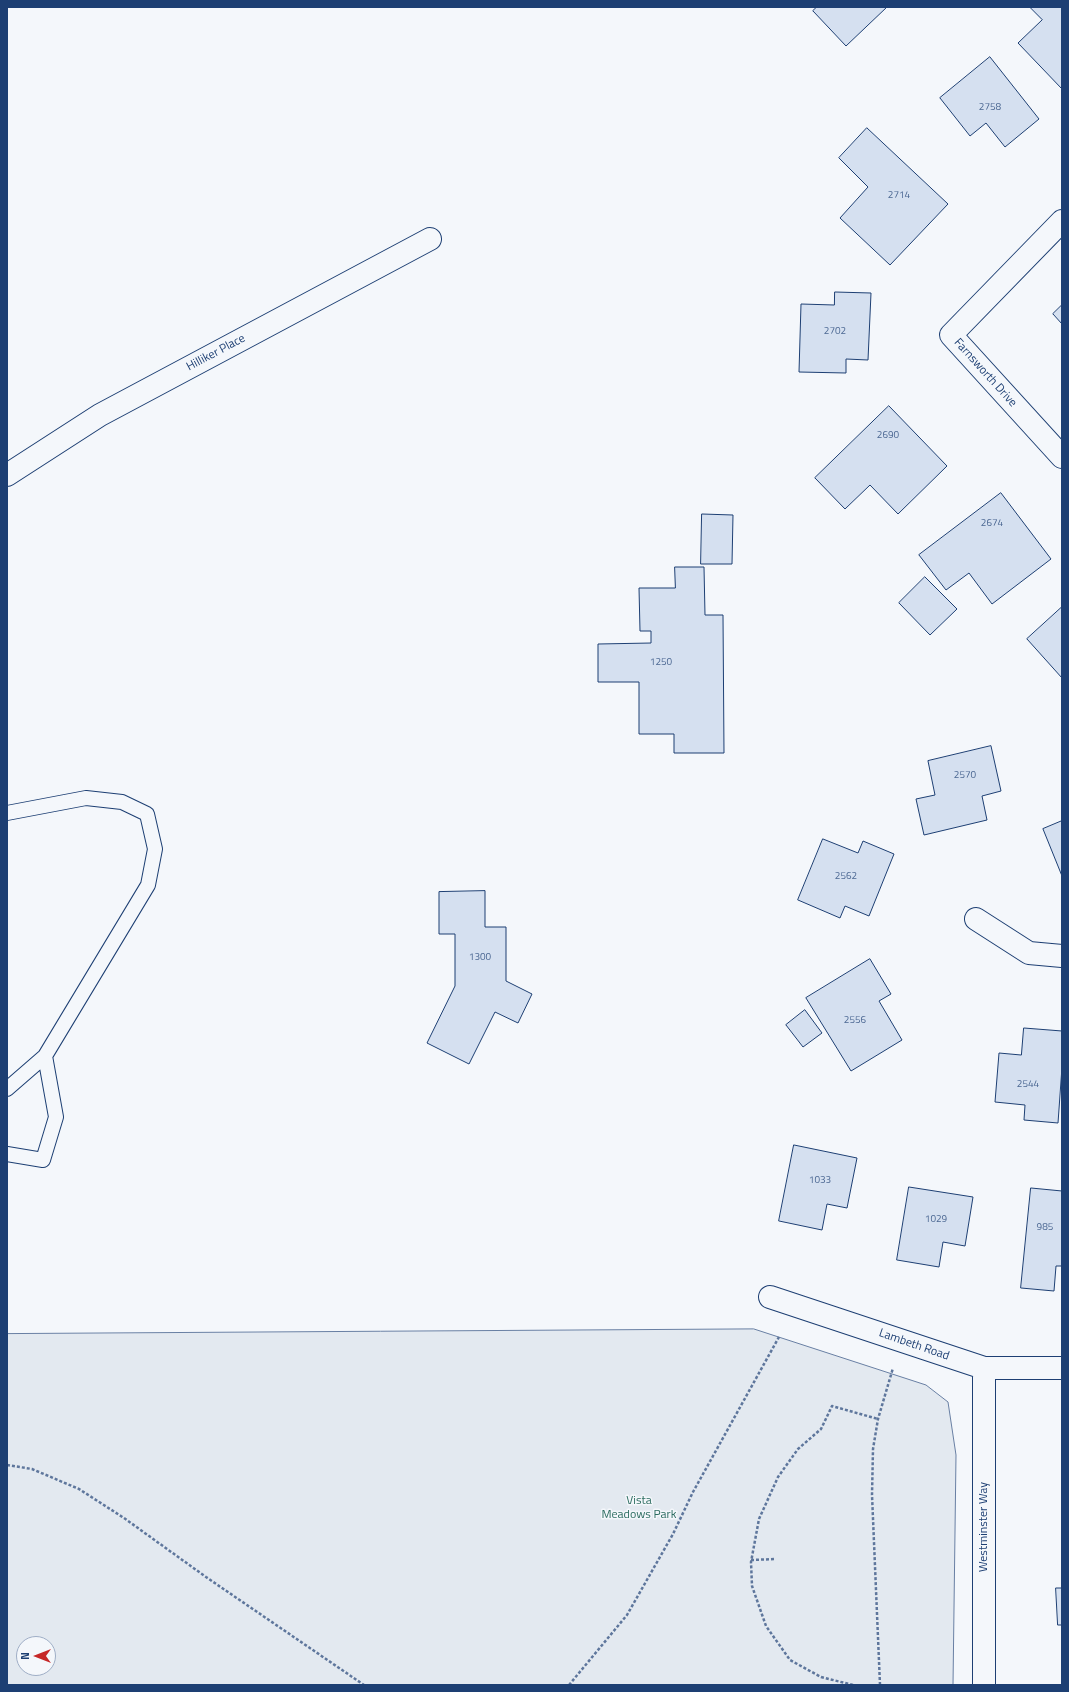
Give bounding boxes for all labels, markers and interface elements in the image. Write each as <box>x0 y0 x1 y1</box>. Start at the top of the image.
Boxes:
house number: 2758 <box>979 102 1001 114</box>
house number: 2714 <box>888 190 910 202</box>
house number: 2702 <box>824 326 846 338</box>
street label: Hilliker Place <box>184 332 248 374</box>
street label: Farnsworth Drive <box>950 336 1020 410</box>
house number: 2690 <box>877 430 899 442</box>
house number: 2674 <box>981 518 1003 530</box>
house number: 1250 <box>650 657 672 669</box>
house number: 2570 <box>954 770 976 782</box>
house number: 2562 <box>835 871 857 883</box>
house number: 1300 <box>469 952 491 964</box>
house number: 2556 <box>844 1015 866 1027</box>
house number: 2544 <box>1017 1079 1039 1091</box>
house number: 1033 <box>809 1175 831 1187</box>
house number: 1029 <box>925 1214 947 1226</box>
house number: 985 <box>1037 1222 1053 1234</box>
street label: Lambeth Road <box>877 1326 951 1364</box>
street label: Westminster Way <box>977 1482 991 1572</box>
park label: Vista Meadows Park <box>602 1494 676 1522</box>
north arrow <box>16 1636 56 1676</box>
text: N <box>17 1652 33 1660</box>

